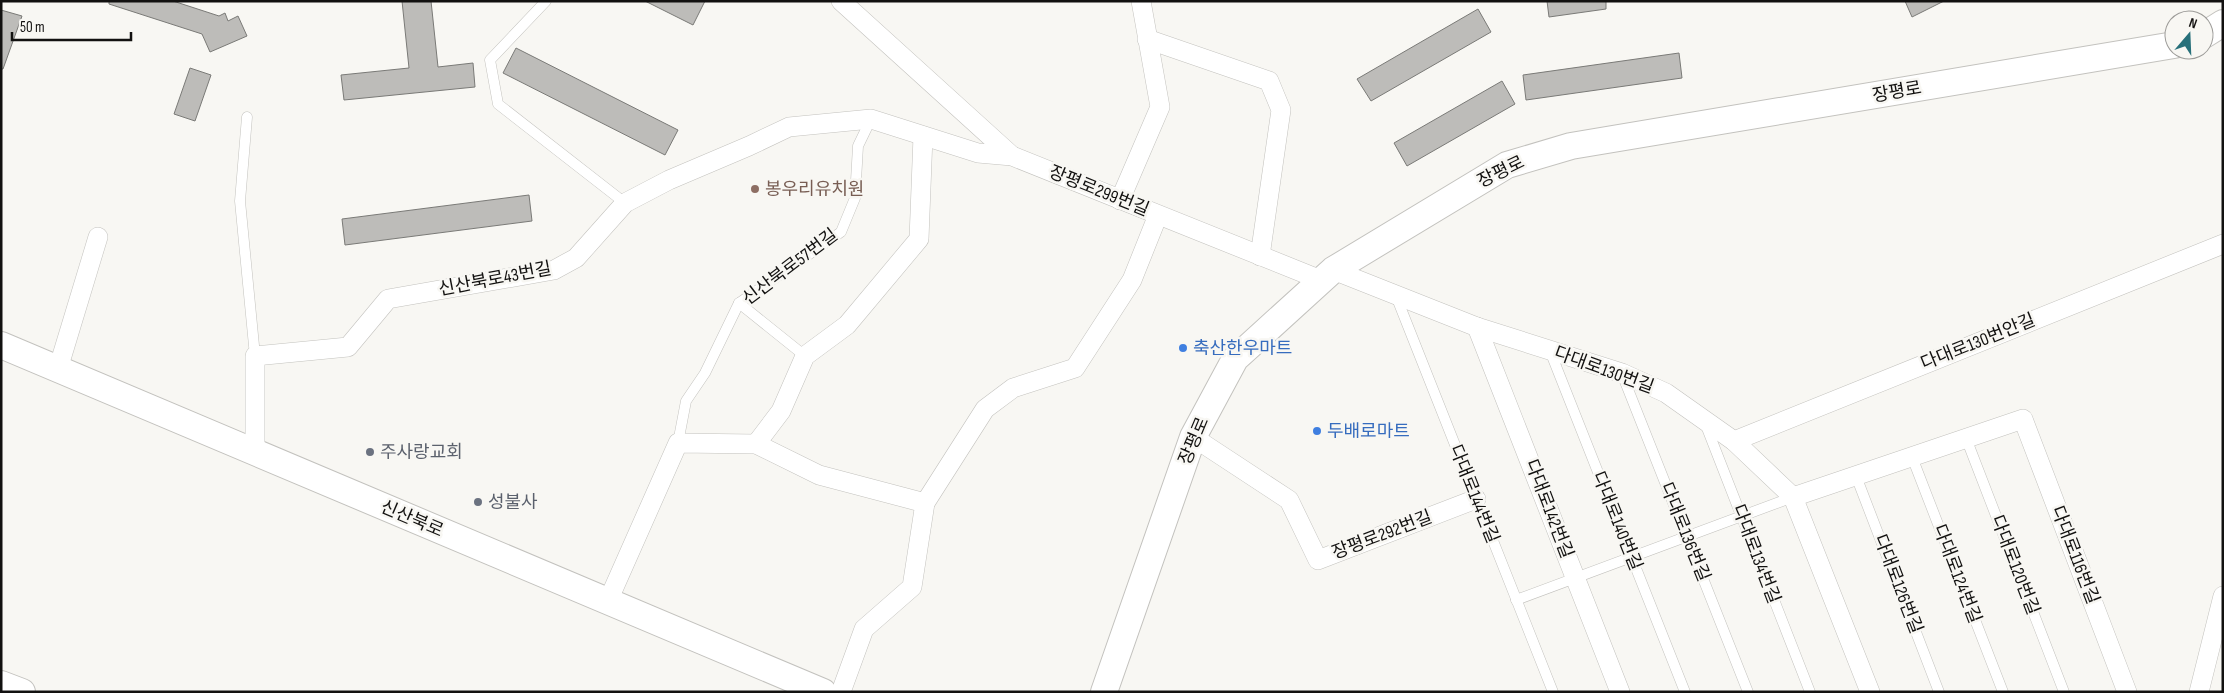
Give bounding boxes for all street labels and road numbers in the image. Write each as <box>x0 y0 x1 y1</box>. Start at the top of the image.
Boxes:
street label: 장평로 <box>1871 77 1923 107</box>
street label: 장평로 <box>1474 152 1528 192</box>
street label: 장평로299번길 <box>1046 161 1152 221</box>
street label: 신산북로57번길 <box>738 224 842 310</box>
street label: 신산북로43번길 <box>437 258 553 300</box>
street label: 다대로130번안길 <box>1918 310 2038 374</box>
street label: 다대로130번길 <box>1551 342 1657 398</box>
street label: 장평로 <box>1175 414 1213 468</box>
street label: 다대로144번길 <box>1445 442 1503 546</box>
street label: 다대로142번길 <box>1521 457 1577 561</box>
street label: 다대로140번길 <box>1588 469 1646 573</box>
street label: 다대로136번길 <box>1656 480 1714 584</box>
street label: 신산북로 <box>377 496 447 542</box>
street label: 다대로134번길 <box>1728 502 1784 606</box>
street label: 다대로116번길 <box>2047 503 2103 607</box>
street label: 장평로292번길 <box>1329 506 1435 564</box>
street label: 다대로120번길 <box>1986 512 2044 618</box>
street label: 다대로124번길 <box>1929 522 1985 626</box>
street label: 다대로126번길 <box>1869 531 1927 637</box>

